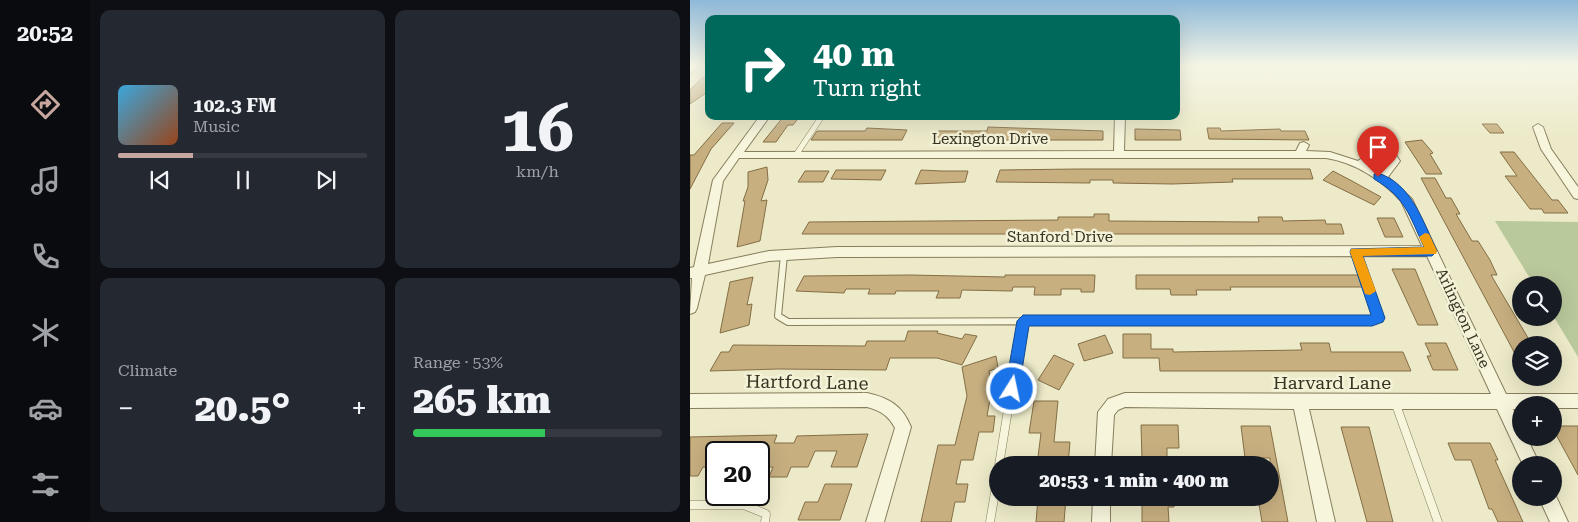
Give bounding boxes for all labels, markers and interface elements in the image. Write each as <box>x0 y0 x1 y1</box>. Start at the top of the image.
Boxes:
text: 20:52 <box>17 21 73 46</box>
text: 40 m <box>813 34 895 75</box>
icon: right <box>730 35 795 100</box>
text: Turn right <box>813 76 921 101</box>
icon: directions <box>28 87 63 122</box>
text: 16 <box>501 91 574 167</box>
text: 102.3 FM <box>193 94 276 117</box>
text: Music <box>193 117 240 136</box>
pin <box>1357 126 1399 177</box>
street label: Lexington Drive <box>932 130 1048 148</box>
icon: arrive <box>1364 133 1392 161</box>
text: km/h <box>516 162 559 181</box>
icon: music <box>28 163 63 198</box>
icon: previous <box>146 166 174 194</box>
icon: pause <box>229 166 257 194</box>
icon: next <box>312 166 340 194</box>
street label: Stanford Drive <box>1007 228 1113 246</box>
icon: phone <box>28 239 63 274</box>
street label: Arlington Lane <box>1432 265 1494 371</box>
map controls <box>1512 276 1562 506</box>
button: search <box>1512 276 1562 326</box>
icon: climate <box>28 315 63 350</box>
button: layers <box>1512 336 1562 386</box>
text: Range · 53% <box>413 353 503 372</box>
text: Climate <box>118 361 177 380</box>
position arrow <box>985 362 1037 414</box>
street label: Hartford Lane <box>745 370 869 394</box>
street label: Harvard Lane <box>1273 372 1391 393</box>
text: 265 km <box>413 378 551 422</box>
text: 20.5° <box>195 386 290 430</box>
icon: car <box>28 391 63 426</box>
text: − <box>118 392 134 425</box>
text: + <box>351 392 367 425</box>
button: + <box>1512 396 1562 446</box>
speed limit sign: 20 <box>705 441 770 506</box>
button: − <box>1512 456 1562 506</box>
icon: filters <box>28 467 63 502</box>
text: 20:53 · 1 min · 400 m <box>1039 469 1229 492</box>

